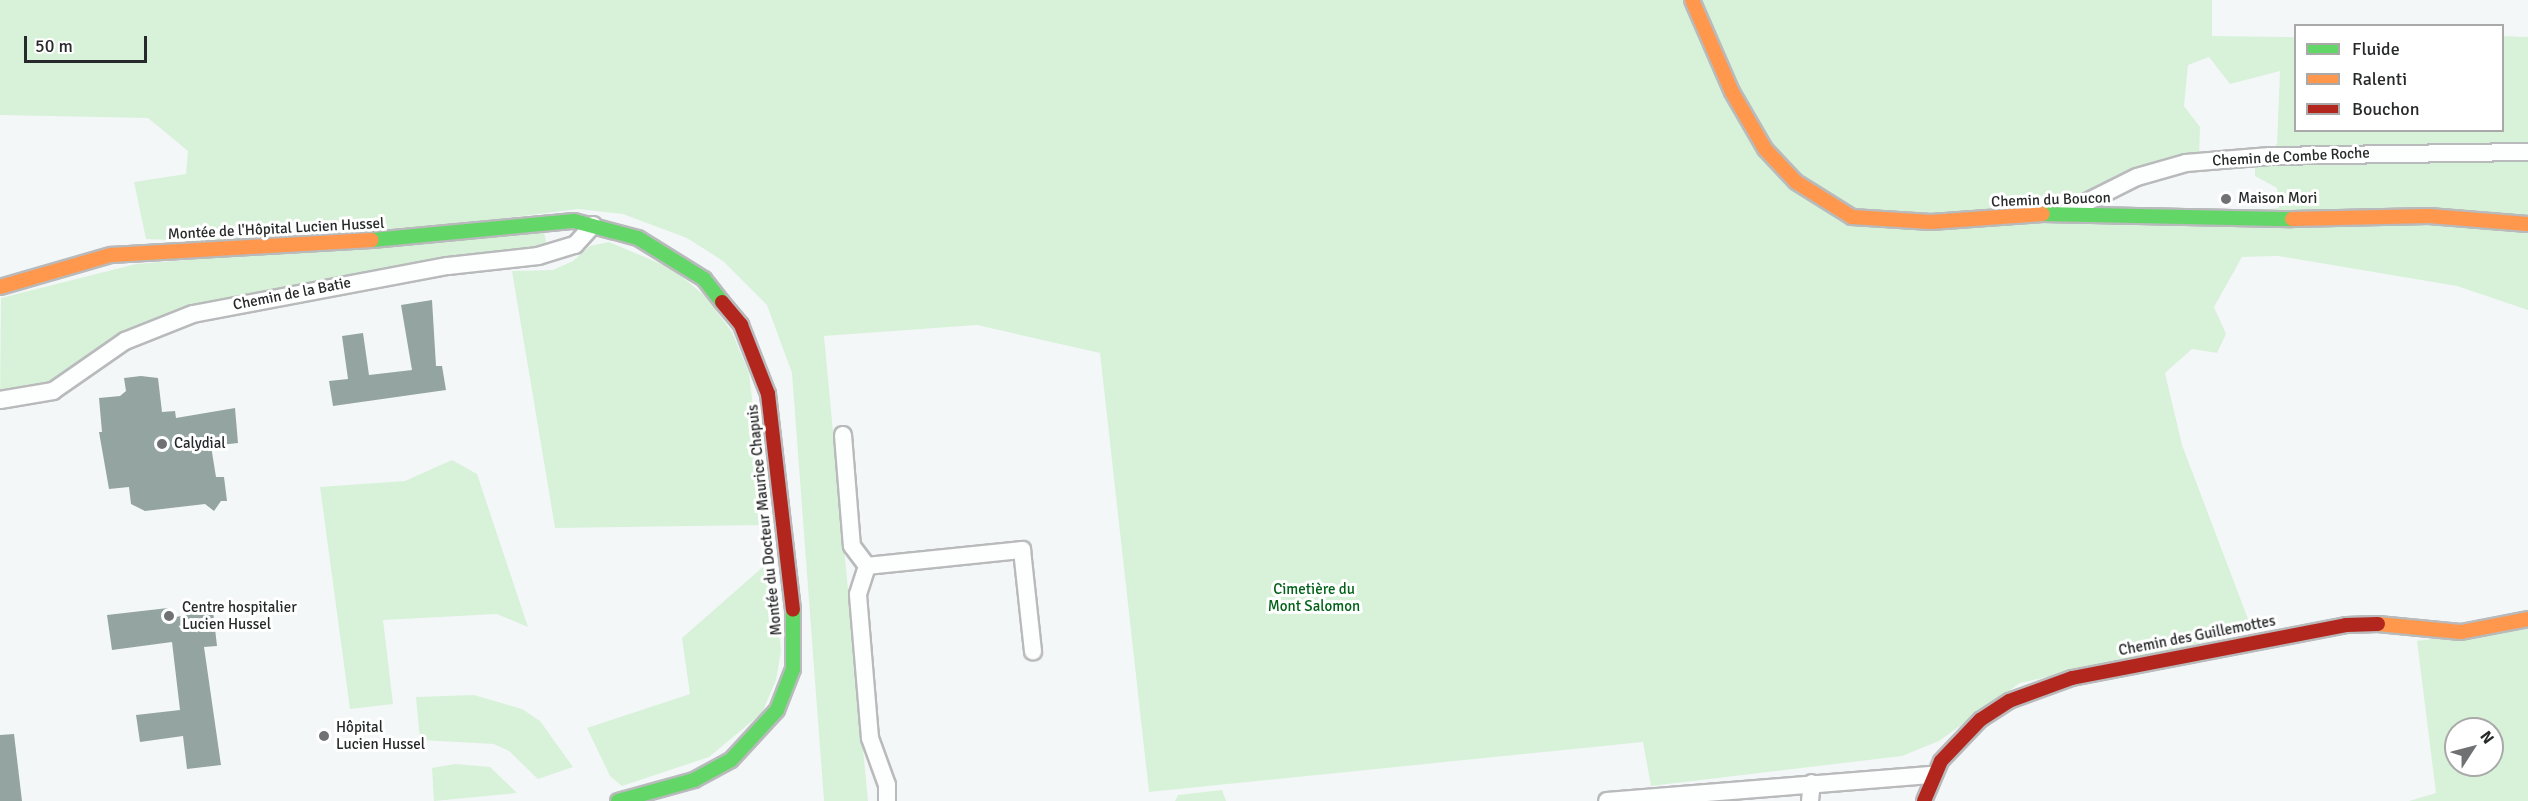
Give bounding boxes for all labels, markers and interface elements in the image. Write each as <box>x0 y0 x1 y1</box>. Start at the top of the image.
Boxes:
scale bar <box>27 24 150 62</box>
legend <box>2294 24 2504 132</box>
text: 50 m <box>35 35 73 57</box>
text: Fluide <box>2352 38 2400 60</box>
text: Ralenti <box>2352 68 2407 90</box>
text: Bouchon <box>2352 98 2420 120</box>
street label: Chemin de Combe Roche <box>2212 144 2370 170</box>
street label: Chemin du Boucon <box>1991 189 2111 211</box>
place label: Maison Mori <box>2238 190 2317 208</box>
marker: Maison Mori <box>2219 192 2233 206</box>
street label: Montée de l'Hôpital Lucien Hussel <box>167 214 385 244</box>
street label: Chemin de la Batie <box>231 274 353 314</box>
street label: Montée du Docteur Maurice Chapuis <box>744 404 786 636</box>
place label: Calydial <box>174 435 226 453</box>
marker: Calydial <box>155 437 169 451</box>
park label: Cimetière du Mont Salomon <box>1268 580 1360 615</box>
place label: Centre hospitalier Lucien Hussel <box>182 598 297 633</box>
marker: Centre hospitalier Lucien Hussel <box>160 607 178 625</box>
street label: Chemin des Guillemottes <box>2117 612 2277 660</box>
north arrow <box>2444 717 2504 777</box>
place label: Hôpital Lucien Hussel <box>336 718 425 753</box>
text: N <box>2476 727 2498 748</box>
marker: Hôpital Lucien Hussel <box>317 729 331 743</box>

